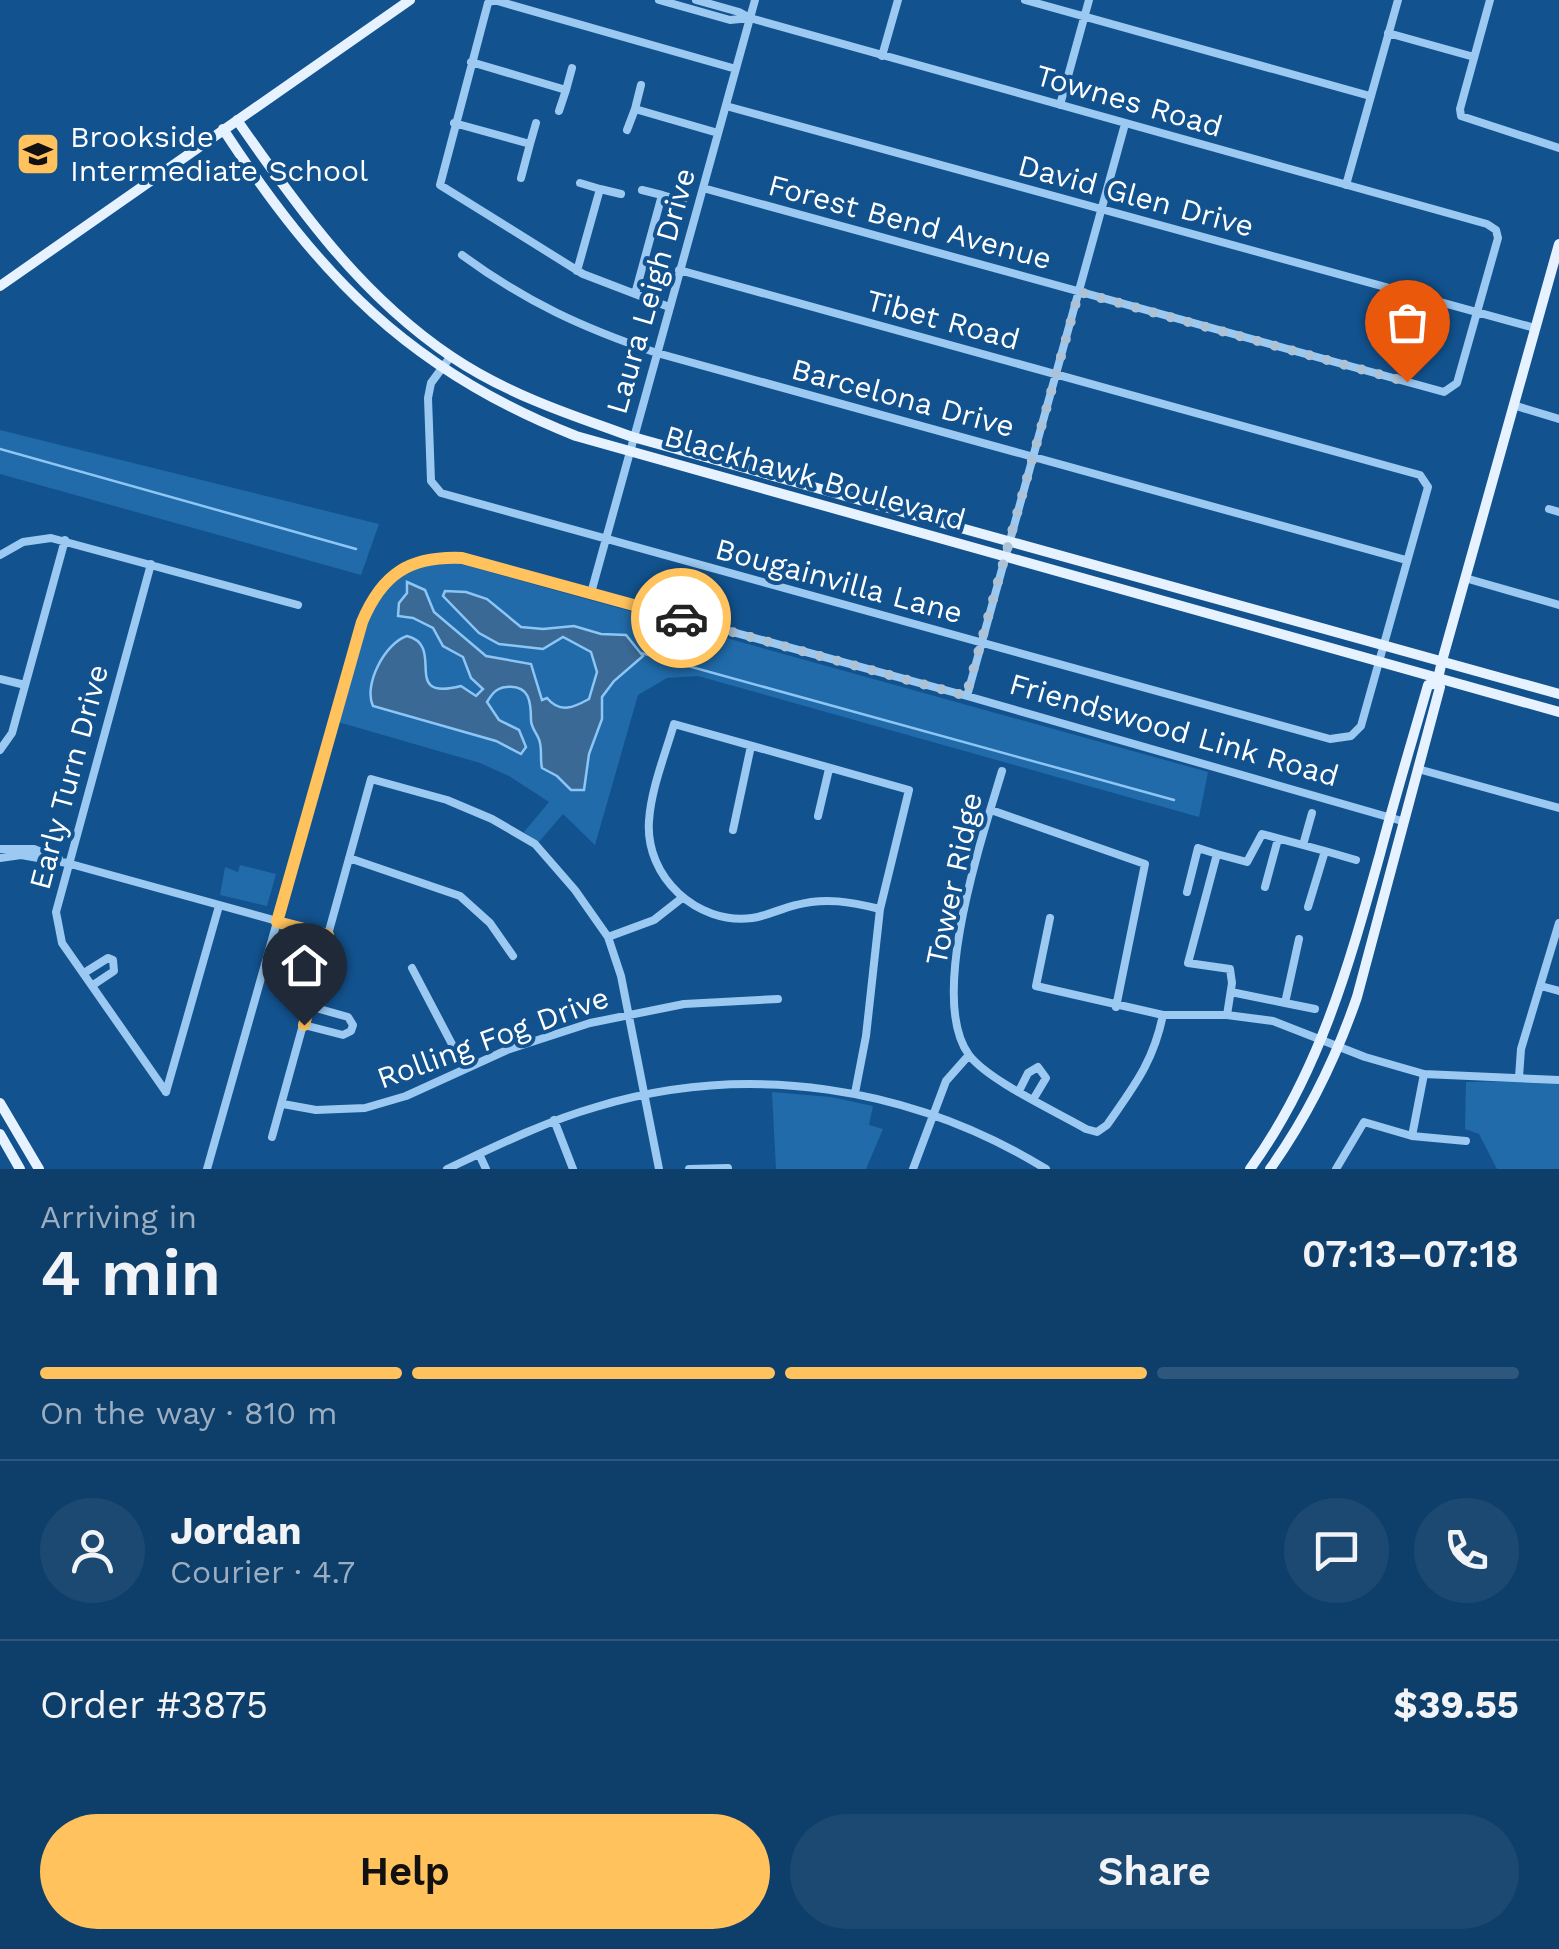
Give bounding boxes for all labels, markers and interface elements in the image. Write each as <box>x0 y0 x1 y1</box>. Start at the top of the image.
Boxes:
street label: Townes Road <box>1032 57 1227 144</box>
place label: Brookside Intermediate School <box>70 119 368 188</box>
school or university icon: Brookside Intermediate School <box>15 131 61 177</box>
street label: David Glen Drive <box>1015 147 1258 244</box>
street label: Laura Leigh Drive <box>599 164 702 418</box>
street label: Forest Bend Avenue <box>765 167 1056 276</box>
pin <box>1365 280 1450 383</box>
street label: Tibet Road <box>863 282 1024 357</box>
icon: bag <box>1380 295 1435 350</box>
street label: Barcelona Drive <box>788 351 1018 444</box>
street label: Blackhawk Boulevard <box>661 418 970 537</box>
street label: Bougainvilla Lane <box>712 531 967 630</box>
courier <box>631 568 731 668</box>
icon: car <box>654 591 709 646</box>
street label: Early Turn Drive <box>22 661 115 893</box>
street label: Friendswood Link Road <box>1005 666 1343 793</box>
street label: Tower Ridge <box>918 789 989 969</box>
pin <box>262 923 347 1026</box>
icon: home <box>277 938 332 993</box>
street label: Rolling Fog Drive <box>372 979 613 1096</box>
text: Arriving in <box>40 1198 197 1236</box>
text: 07:13–07:18 <box>1302 1232 1519 1276</box>
text: 4 min <box>40 1235 221 1311</box>
text: On the way · 810 m <box>40 1394 338 1432</box>
button: person <box>40 1498 145 1603</box>
button: chat <box>1284 1498 1389 1603</box>
button: phone <box>1414 1498 1519 1603</box>
text: Jordan <box>170 1509 302 1553</box>
text: Courier · 4.7 <box>170 1553 355 1591</box>
text: Order #3875 <box>40 1683 268 1727</box>
text: $39.55 <box>1394 1683 1519 1727</box>
button: Help <box>40 1814 770 1929</box>
button: Share <box>790 1814 1519 1929</box>

